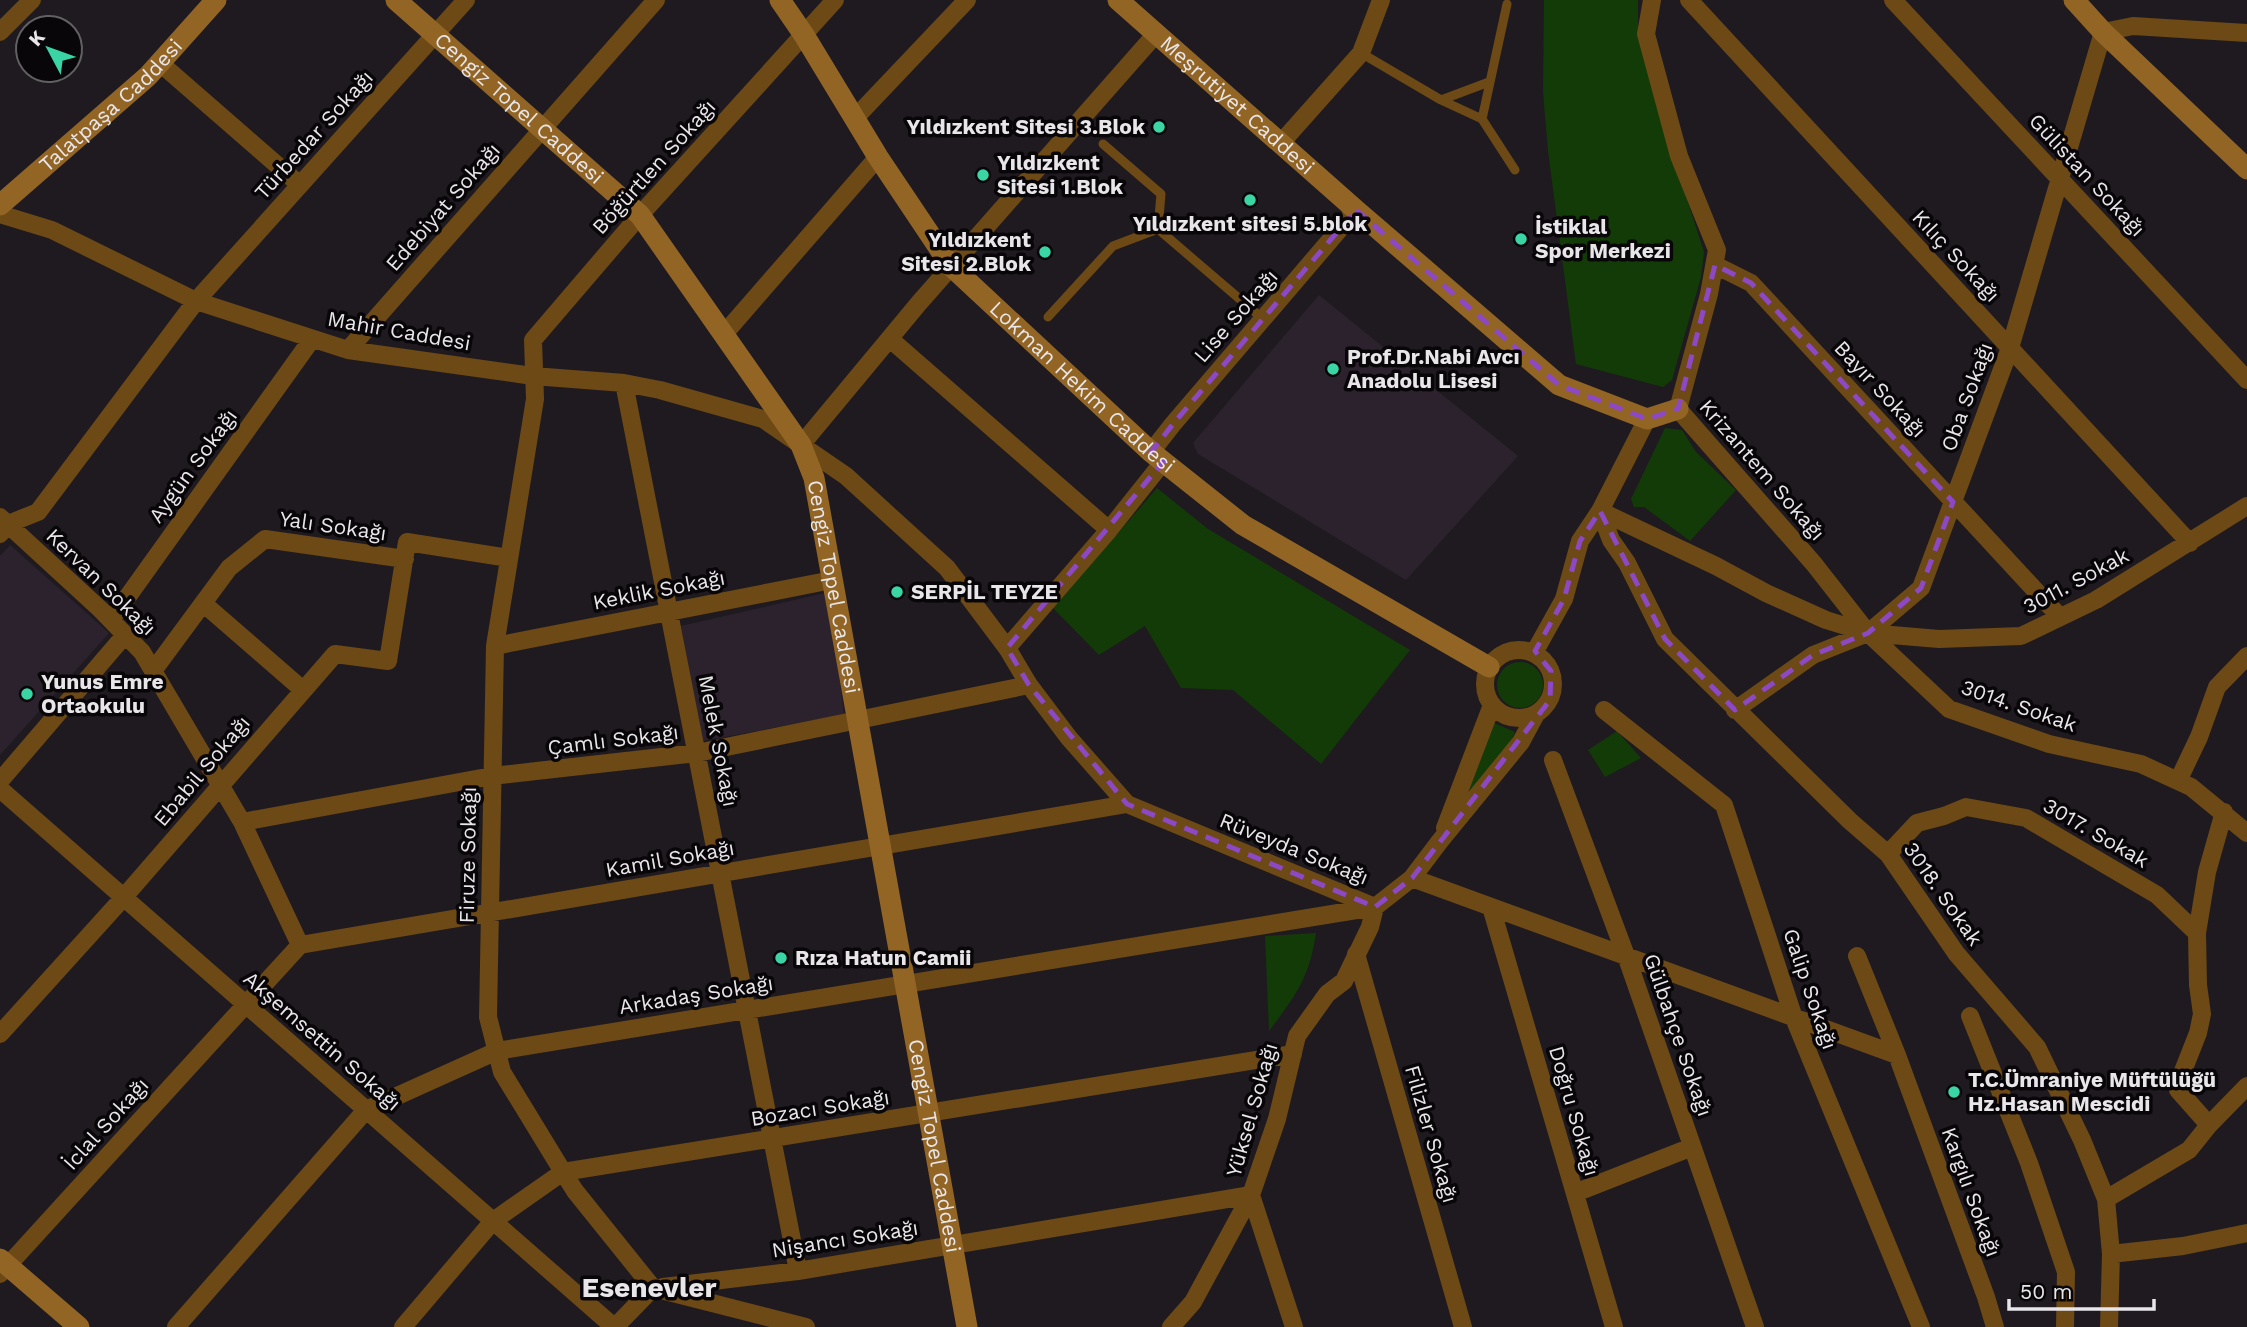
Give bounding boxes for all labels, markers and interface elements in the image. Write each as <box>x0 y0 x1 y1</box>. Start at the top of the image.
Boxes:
north arrow <box>14 14 84 84</box>
text: K <box>24 26 50 51</box>
street label: Cengiz Topel Caddesi <box>430 27 609 189</box>
street label: Meşrutiyet Caddesi <box>1155 30 1320 179</box>
street label: Talatpaşa Caddesi <box>34 34 187 177</box>
street label: Türbedar Sokağı <box>249 65 378 204</box>
street label: Böğürtlen Sokağı <box>587 94 721 239</box>
street label: Gülistan Sokağı <box>2024 108 2151 241</box>
place label: Yıldızkent Sitesi 3.Blok <box>907 114 1146 139</box>
marker: Yıldızkent Sitesi 3.Blok <box>1151 119 1167 135</box>
street label: Edebiyat Sokağı <box>380 138 505 276</box>
place label: Yıldızkent Sitesi 1.Blok <box>997 150 1124 199</box>
marker: Yıldızkent Sitesi 1.Blok <box>975 167 991 183</box>
marker: Yıldızkent sitesi 5.blok <box>1242 192 1258 208</box>
street label: Kılıç Sokağı <box>1907 204 2005 307</box>
place label: Yıldızkent sitesi 5.blok <box>1133 211 1368 236</box>
place label: İstiklal Spor Merkezi <box>1535 214 1671 263</box>
place label: Yıldızkent Sitesi 2.Blok <box>901 227 1032 276</box>
marker: İstiklal Spor Merkezi <box>1513 231 1529 247</box>
marker: Yıldızkent Sitesi 2.Blok <box>1037 244 1053 260</box>
street label: Lise Sokağı <box>1189 264 1283 367</box>
street label: Lokman Hekim Caddesi <box>985 296 1180 478</box>
street label: Mahir Caddesi <box>326 306 473 355</box>
street label: Bayır Sokağı <box>1829 335 1931 442</box>
street label: Oba Sokağı <box>1935 339 1998 455</box>
place label: Prof.Dr.Nabi Avcı Anadolu Lisesi <box>1347 344 1520 393</box>
marker: Prof.Dr.Nabi Avcı Anadolu Lisesi <box>1325 361 1341 377</box>
street label: Krizantem Sokağı <box>1694 394 1830 545</box>
street label: Aygün Sokağı <box>143 404 242 527</box>
street label: Cengiz Topel Caddesi <box>803 478 866 696</box>
street label: Yalı Sokağı <box>278 506 388 545</box>
street label: Kervan Sokağı <box>41 523 161 640</box>
street label: 3011. Sokak <box>2019 542 2133 619</box>
street label: Keklik Sokağı <box>591 564 727 615</box>
place label: SERPİL TEYZE <box>911 579 1058 604</box>
marker: SERPİL TEYZE <box>889 584 905 600</box>
place label: Yunus Emre Ortaokulu <box>41 669 164 718</box>
street label: Melek Sokağı <box>693 673 743 809</box>
street label: 3014. Sokak <box>1958 674 2080 737</box>
marker: Yunus Emre Ortaokulu <box>19 686 35 702</box>
street label: Ebabil Sokağı <box>148 710 255 831</box>
street label: Çamlı Sokağı <box>546 719 680 760</box>
street label: Firuze Sokağı <box>454 786 481 924</box>
street label: 3017. Sokak <box>2039 792 2153 873</box>
street label: Rüveyda Sokağı <box>1216 807 1372 890</box>
street label: Kamil Sokağı <box>604 835 736 882</box>
street label: 3018. Sokak <box>1899 837 1988 950</box>
street label: Galip Sokağı <box>1778 925 1843 1052</box>
place label: Rıza Hatun Camii <box>795 945 971 970</box>
marker: Rıza Hatun Camii <box>773 950 789 966</box>
street label: Gülbahçe Sokağı <box>1639 950 1718 1119</box>
street label: Akşemsettin Sokağı <box>239 966 406 1116</box>
street label: Arkadaş Sokağı <box>617 970 775 1019</box>
street label: Cengiz Topel Caddesi <box>903 1037 966 1255</box>
street label: Yüksel Sokağı <box>1220 1040 1283 1180</box>
street label: Doğru Sokağı <box>1544 1043 1605 1179</box>
street label: Filizler Sokağı <box>1400 1062 1463 1205</box>
place label: T.C.Ümraniye Müftülüğü Hz.Hasan Mescidi <box>1968 1067 2216 1116</box>
street label: İclal Sokağı <box>58 1072 154 1175</box>
street label: Bozacı Sokağı <box>749 1084 891 1131</box>
marker: T.C.Ümraniye Müftülüğü Hz.Hasan Mescidi <box>1946 1084 1962 1100</box>
street label: Kargılı Sokağı <box>1937 1124 2006 1260</box>
street label: Nişancı Sokağı <box>770 1215 920 1262</box>
scale bar <box>2009 1268 2154 1312</box>
district label: Esenevler <box>582 1271 716 1304</box>
text: 50 m <box>2020 1279 2072 1304</box>

